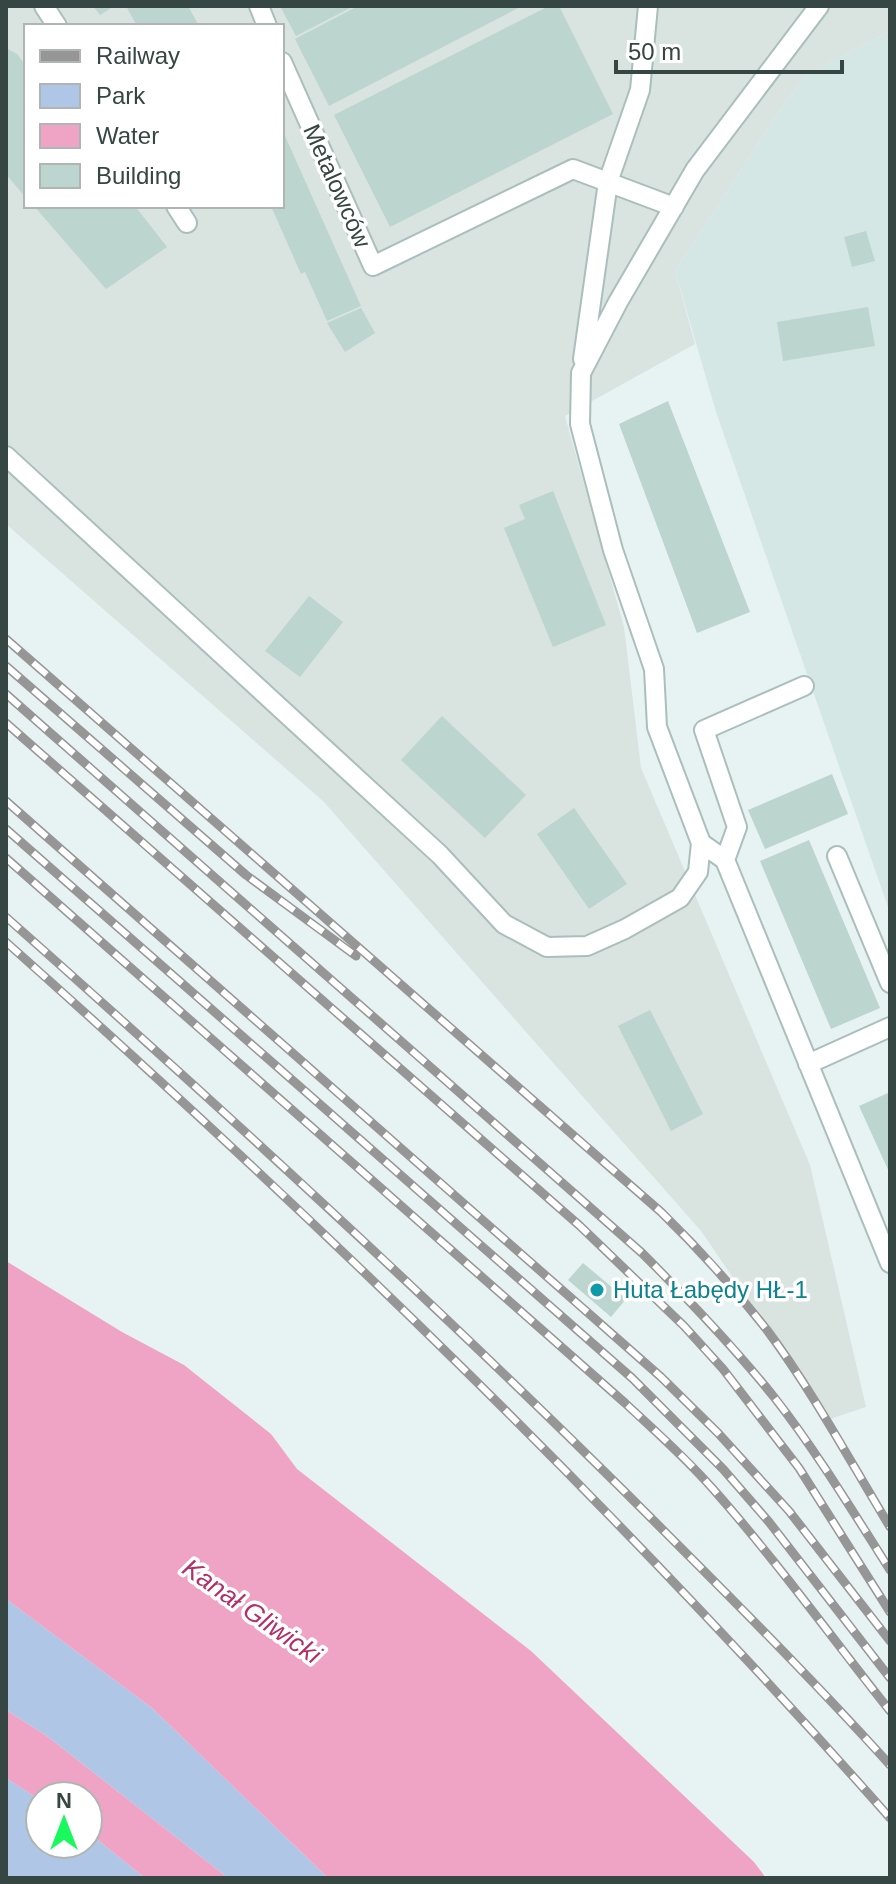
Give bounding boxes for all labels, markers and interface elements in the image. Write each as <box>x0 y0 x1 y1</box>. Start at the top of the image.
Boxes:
legend <box>24 24 284 208</box>
scale bar <box>616 24 842 74</box>
text: 50 m <box>628 38 681 65</box>
text: Railway <box>96 42 180 69</box>
text: Park <box>96 82 146 109</box>
street label: Metalowców <box>298 120 377 252</box>
text: Water <box>96 122 159 149</box>
text: Building <box>96 162 181 189</box>
place label: Huta Łabędy HŁ-1 <box>613 1276 808 1303</box>
marker: Huta Łabędy HŁ-1 <box>588 1281 606 1299</box>
water label: Kanał Gliwicki <box>177 1552 328 1670</box>
north arrow <box>24 1780 104 1860</box>
text: N <box>56 1788 72 1813</box>

